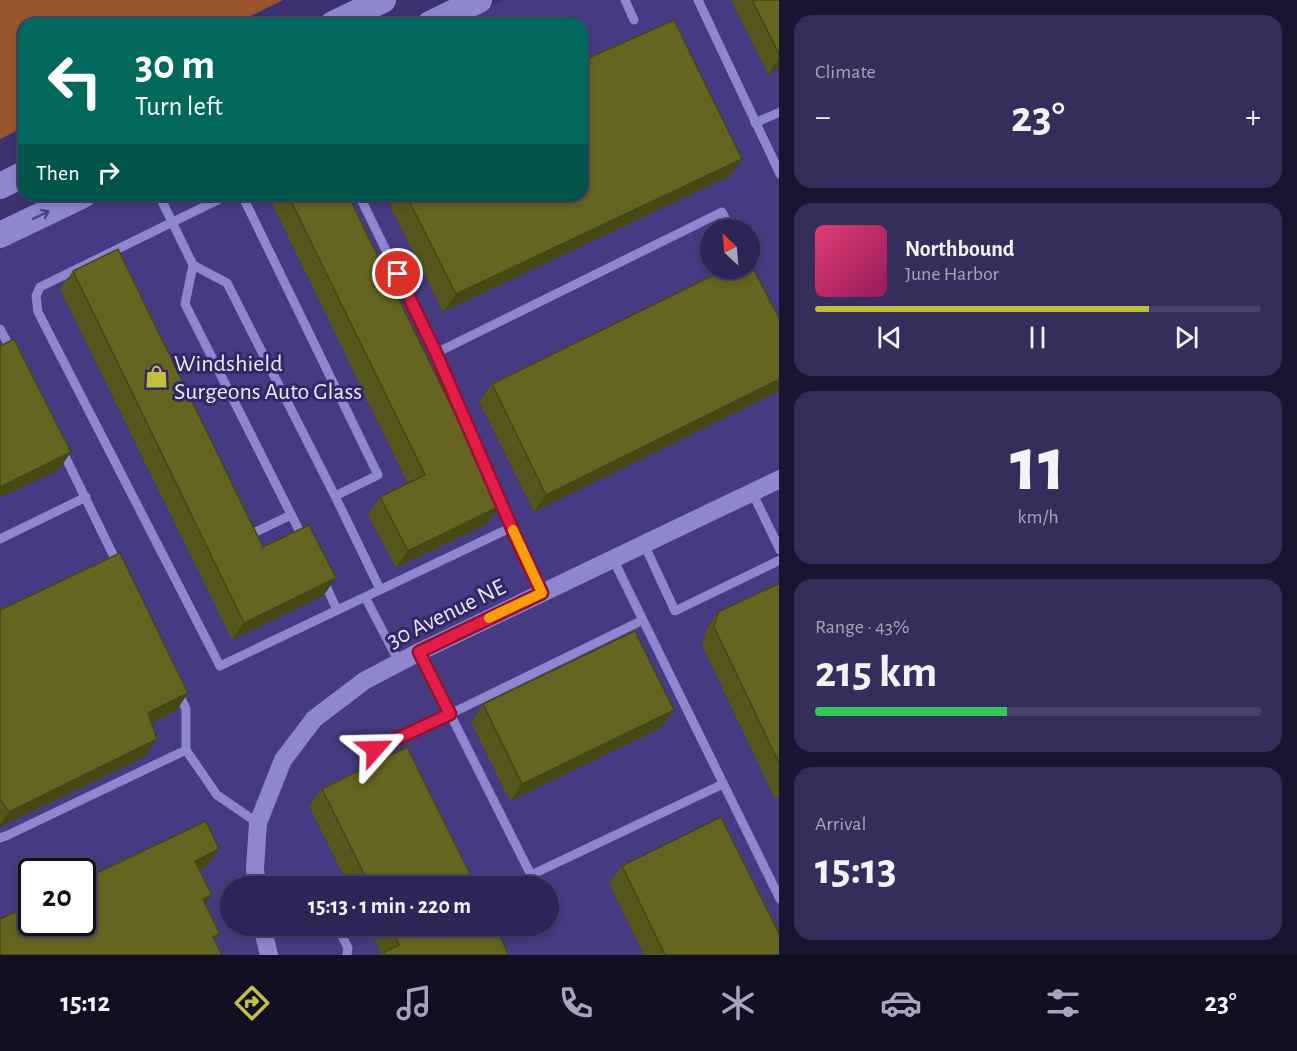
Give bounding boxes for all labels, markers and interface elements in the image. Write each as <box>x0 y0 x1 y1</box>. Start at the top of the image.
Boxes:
icon: left <box>36 42 114 120</box>
text: 30 m <box>135 44 215 86</box>
text: Climate <box>815 62 876 82</box>
text: Turn left <box>135 93 223 120</box>
text: 23° <box>1011 95 1065 140</box>
text: − <box>815 101 831 134</box>
text: + <box>1245 101 1261 134</box>
icon: right <box>92 156 125 189</box>
text: Then <box>36 162 80 184</box>
one-way arrow <box>32 209 50 221</box>
north arrow <box>700 219 760 279</box>
map controls <box>700 219 760 279</box>
text: Northbound <box>905 238 1014 260</box>
pin <box>372 248 423 299</box>
icon: arrive <box>381 257 414 290</box>
text: June Harbor <box>905 264 999 284</box>
icon: previous <box>873 321 906 354</box>
icon: pause <box>1021 321 1054 354</box>
icon: next <box>1170 321 1203 354</box>
place label: Windshield Surgeons Auto Glass <box>174 352 362 404</box>
shop icon: Windshield Surgeons Auto Glass <box>143 364 169 390</box>
text: 11 <box>1010 427 1066 505</box>
text: km/h <box>1017 507 1059 527</box>
street label: 30 Avenue NE <box>383 575 510 653</box>
text: Range · 43% <box>815 617 910 637</box>
text: 215 km <box>815 650 937 695</box>
position arrow <box>343 717 407 781</box>
text: Arrival <box>815 814 866 834</box>
text: 15:13 <box>815 847 897 892</box>
speed limit sign: 20 <box>18 858 96 936</box>
text: 15:13 · 1 min · 220 m <box>308 895 471 917</box>
icon: directions <box>231 982 273 1024</box>
icon: music <box>393 982 435 1024</box>
icon: phone <box>555 982 597 1024</box>
icon: climate <box>717 982 759 1024</box>
icon: car <box>880 982 922 1024</box>
icon: filters <box>1042 982 1084 1024</box>
text: 15:12 <box>60 989 110 1016</box>
text: 23° <box>1204 989 1237 1016</box>

